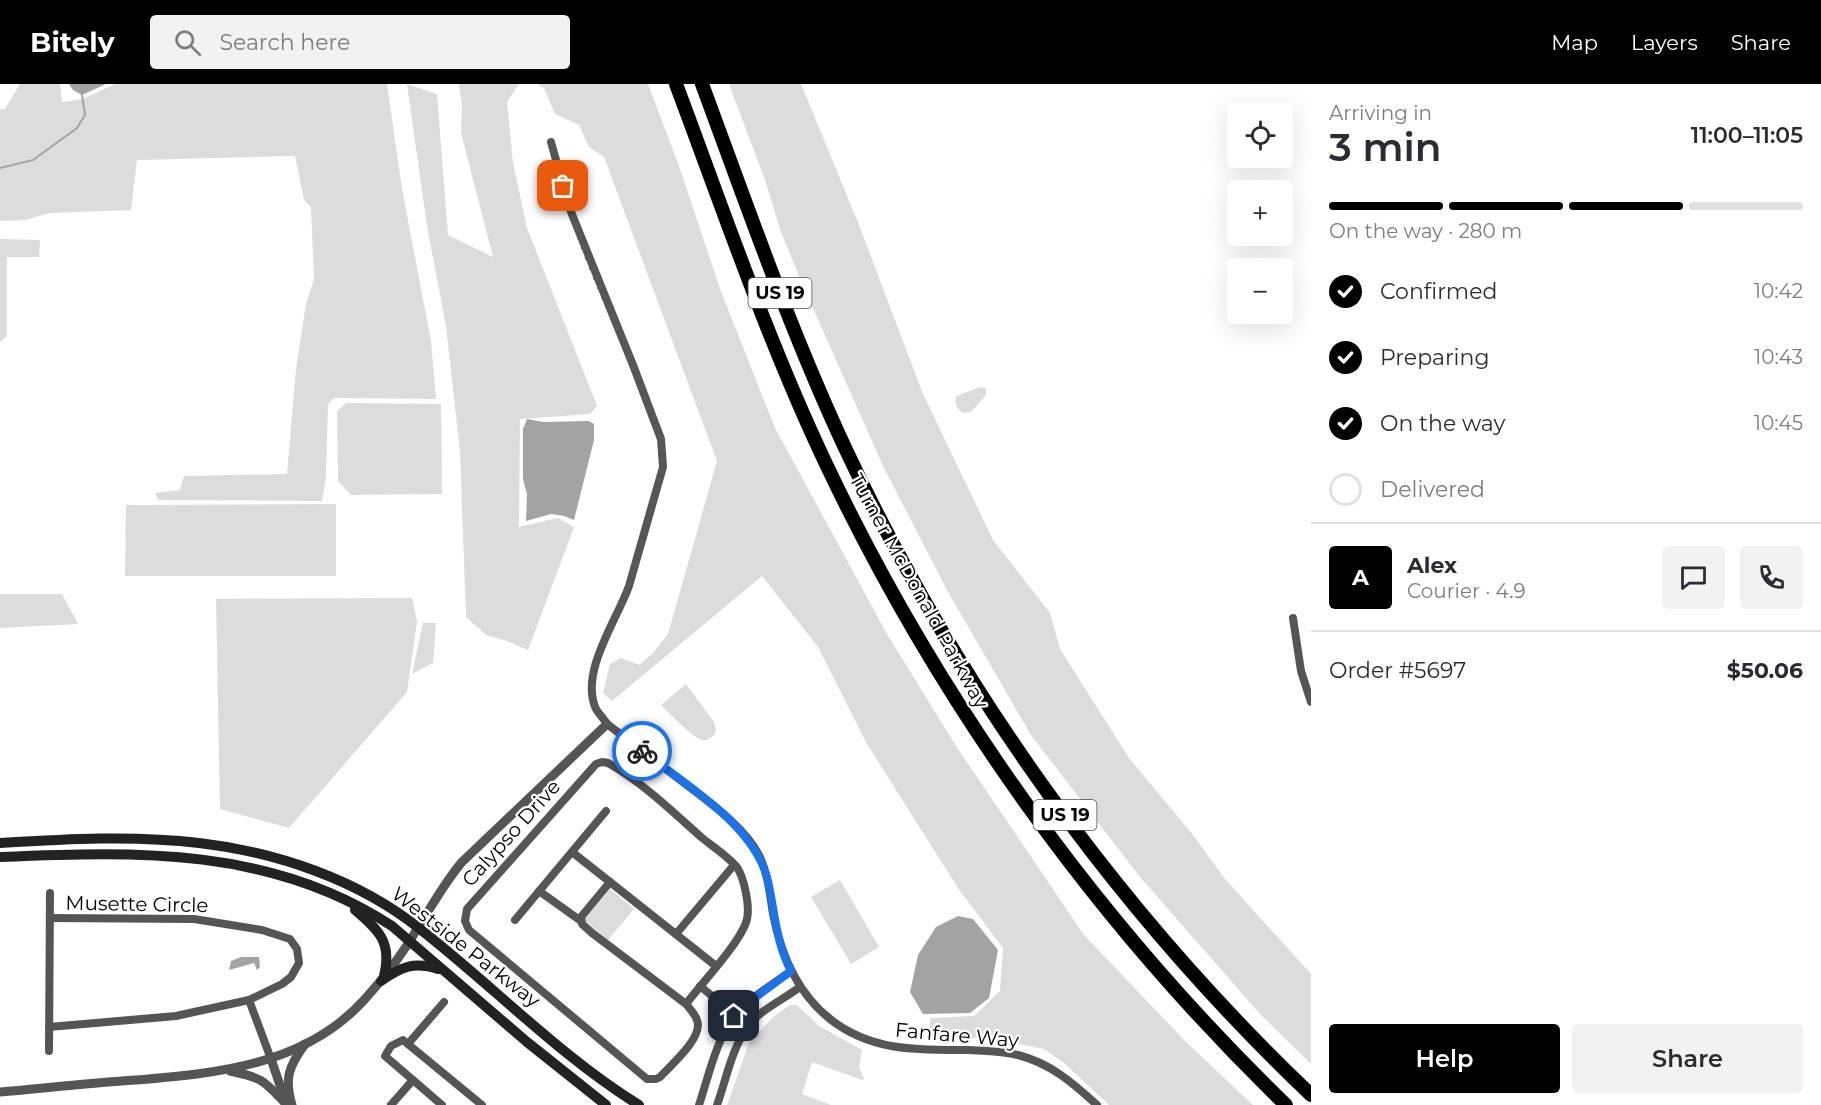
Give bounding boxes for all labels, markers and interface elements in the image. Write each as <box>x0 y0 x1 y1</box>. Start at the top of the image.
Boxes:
search box <box>150 15 570 69</box>
text: Bitely <box>30 25 114 59</box>
icon: search <box>171 26 204 59</box>
text: Search here <box>219 29 350 56</box>
text: Map <box>1551 30 1598 55</box>
text: Layers <box>1631 30 1698 55</box>
text: Share <box>1731 30 1791 55</box>
text: Arriving in <box>1329 101 1432 125</box>
map controls <box>1227 102 1293 324</box>
button: locate <box>1227 102 1293 168</box>
text: 11:00–11:05 <box>1691 122 1803 149</box>
text: 3 min <box>1329 123 1442 171</box>
pin <box>537 160 588 211</box>
icon: bag <box>546 169 579 202</box>
button: + <box>1227 180 1293 246</box>
text: On the way · 280 m <box>1329 219 1522 243</box>
button: − <box>1227 258 1293 324</box>
icon: check <box>1329 275 1362 308</box>
road number: US 19 <box>748 278 812 308</box>
text: Confirmed <box>1380 278 1497 305</box>
text: 10:42 <box>1754 279 1803 303</box>
icon: check <box>1329 341 1362 374</box>
text: Preparing <box>1380 344 1489 371</box>
text: 10:43 <box>1754 345 1803 369</box>
icon: check <box>1329 407 1362 440</box>
text: On the way <box>1380 410 1505 437</box>
text: 10:45 <box>1754 411 1803 435</box>
street label: Turner McDonald Parkway <box>844 469 994 713</box>
text: Delivered <box>1380 476 1485 503</box>
button: chat <box>1662 546 1725 609</box>
button: phone <box>1740 546 1803 609</box>
text: Alex <box>1407 552 1457 579</box>
text: A <box>1352 564 1369 591</box>
text: Courier · 4.9 <box>1407 579 1526 603</box>
text: Order #5697 <box>1329 657 1466 684</box>
text: $50.06 <box>1727 657 1803 684</box>
courier <box>612 721 672 781</box>
icon: bike <box>626 735 659 768</box>
street label: Calypso Drive <box>457 775 565 891</box>
road number: US 19 <box>1034 800 1096 830</box>
street label: Westside Parkway <box>387 882 545 1012</box>
street label: Musette Circle <box>65 891 209 917</box>
pin <box>708 990 759 1041</box>
icon: home <box>717 999 750 1032</box>
street label: Fanfare Way <box>894 1018 1020 1052</box>
button: Help <box>1329 1024 1560 1093</box>
button: Share <box>1572 1024 1803 1093</box>

